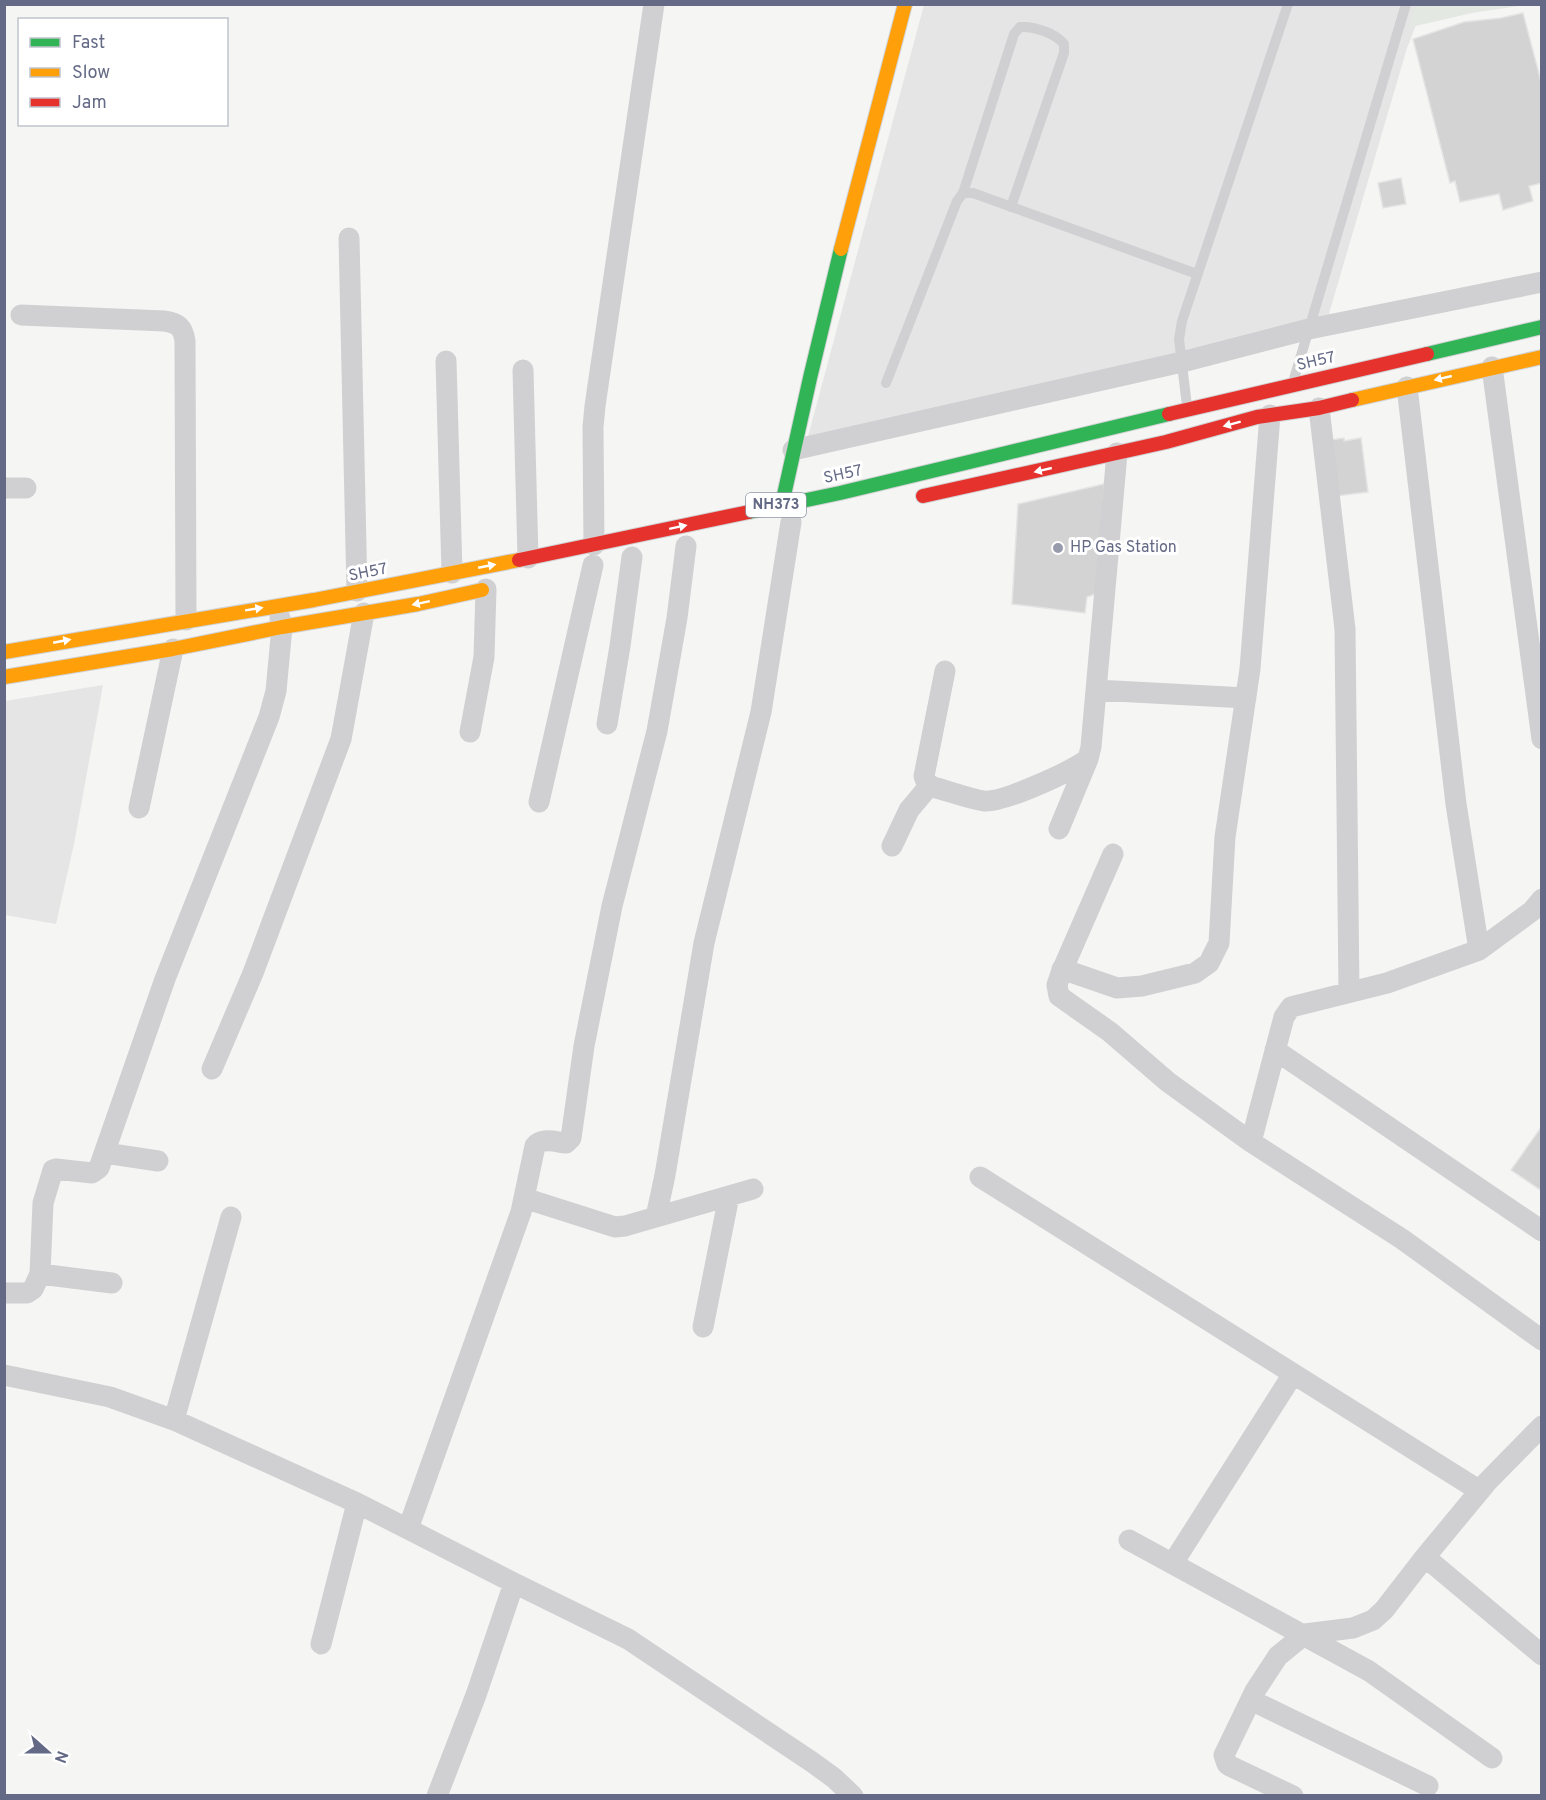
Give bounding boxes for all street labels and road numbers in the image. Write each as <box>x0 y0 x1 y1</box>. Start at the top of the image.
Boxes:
street label: SH57 <box>1295 348 1337 376</box>
street label: SH57 <box>822 461 864 489</box>
road number: NH373 <box>746 493 806 517</box>
street label: SH57 <box>347 559 389 587</box>

